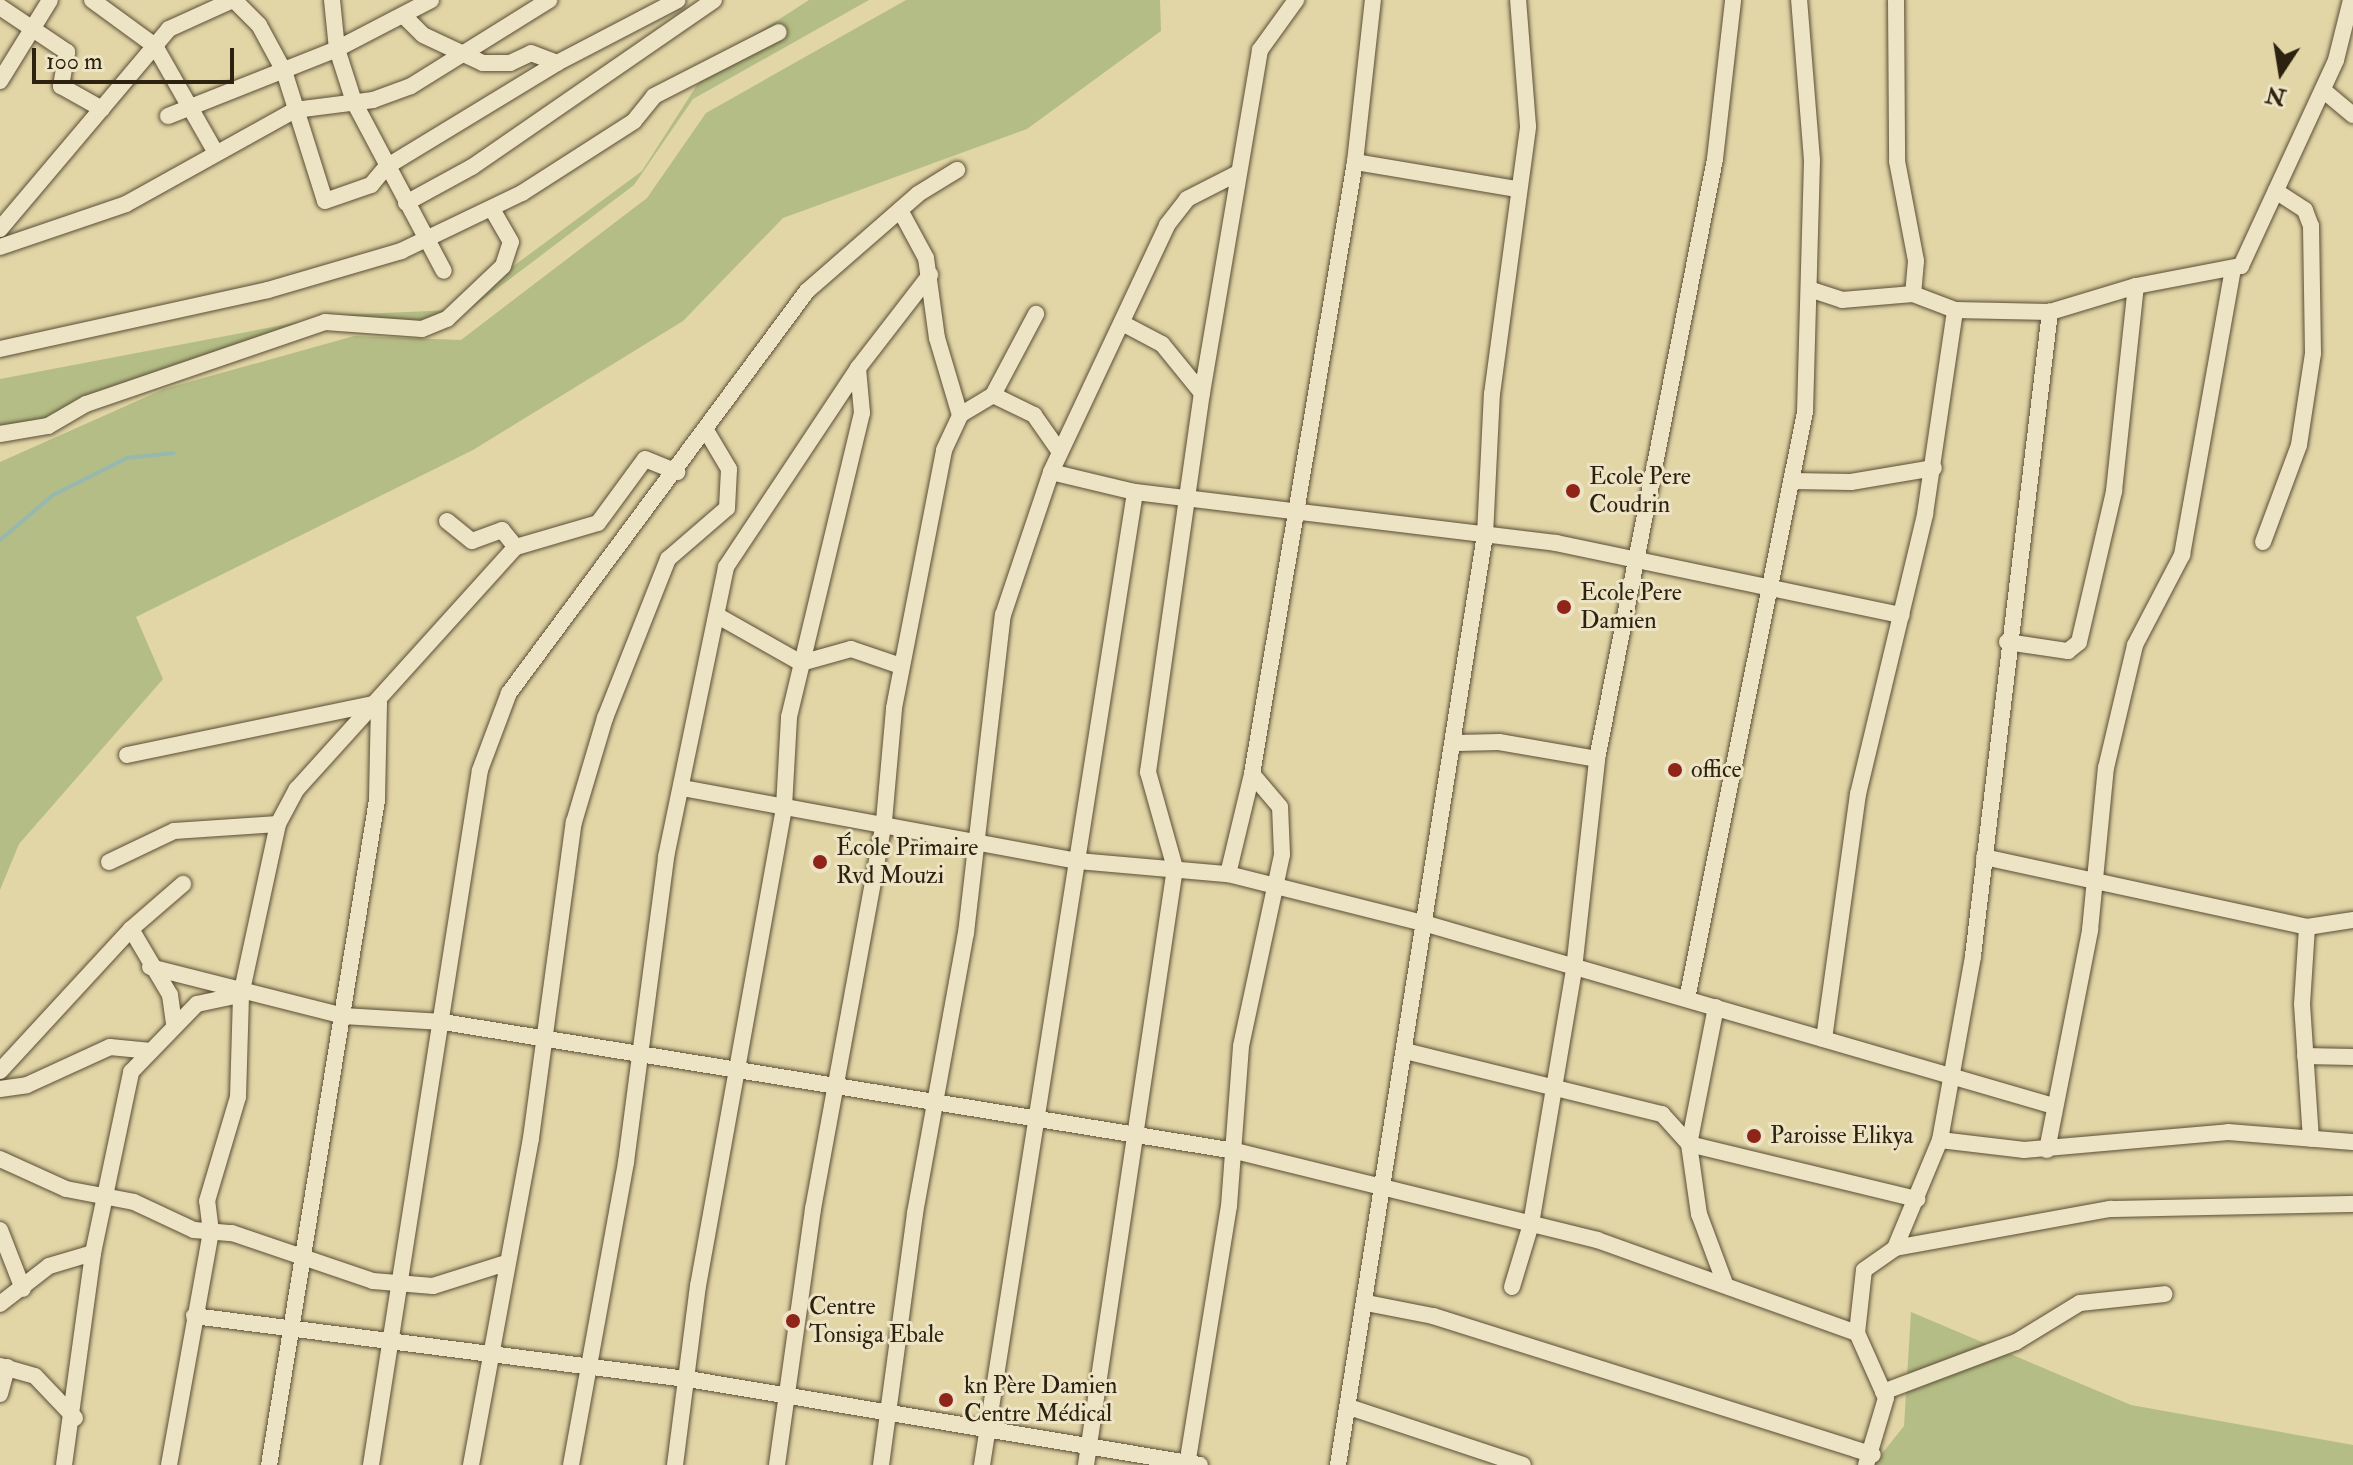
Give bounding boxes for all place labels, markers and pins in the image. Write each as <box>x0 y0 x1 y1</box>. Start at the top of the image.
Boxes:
place label: Ecole Pere Coudrin <box>1589 463 1691 519</box>
marker: Ecole Pere Coudrin <box>1564 482 1582 500</box>
place label: Ecole Pere Damien <box>1580 579 1682 635</box>
marker: Ecole Pere Damien <box>1555 598 1573 616</box>
place label: office <box>1691 756 1742 784</box>
marker: office <box>1666 761 1684 779</box>
place label: École Primaire Rvd Mouzi <box>836 834 978 890</box>
marker: École Primaire Rvd Mouzi <box>811 853 829 871</box>
place label: Paroisse Elikya <box>1770 1122 1913 1150</box>
marker: Paroisse Elikya <box>1745 1127 1763 1145</box>
place label: Centre Tonsiga Ebale <box>809 1293 944 1349</box>
marker: Centre Tonsiga Ebale <box>784 1312 802 1330</box>
place label: kn Père Damien Centre Médical <box>964 1372 1117 1428</box>
marker: kn Père Damien Centre Médical <box>935 1389 957 1411</box>

